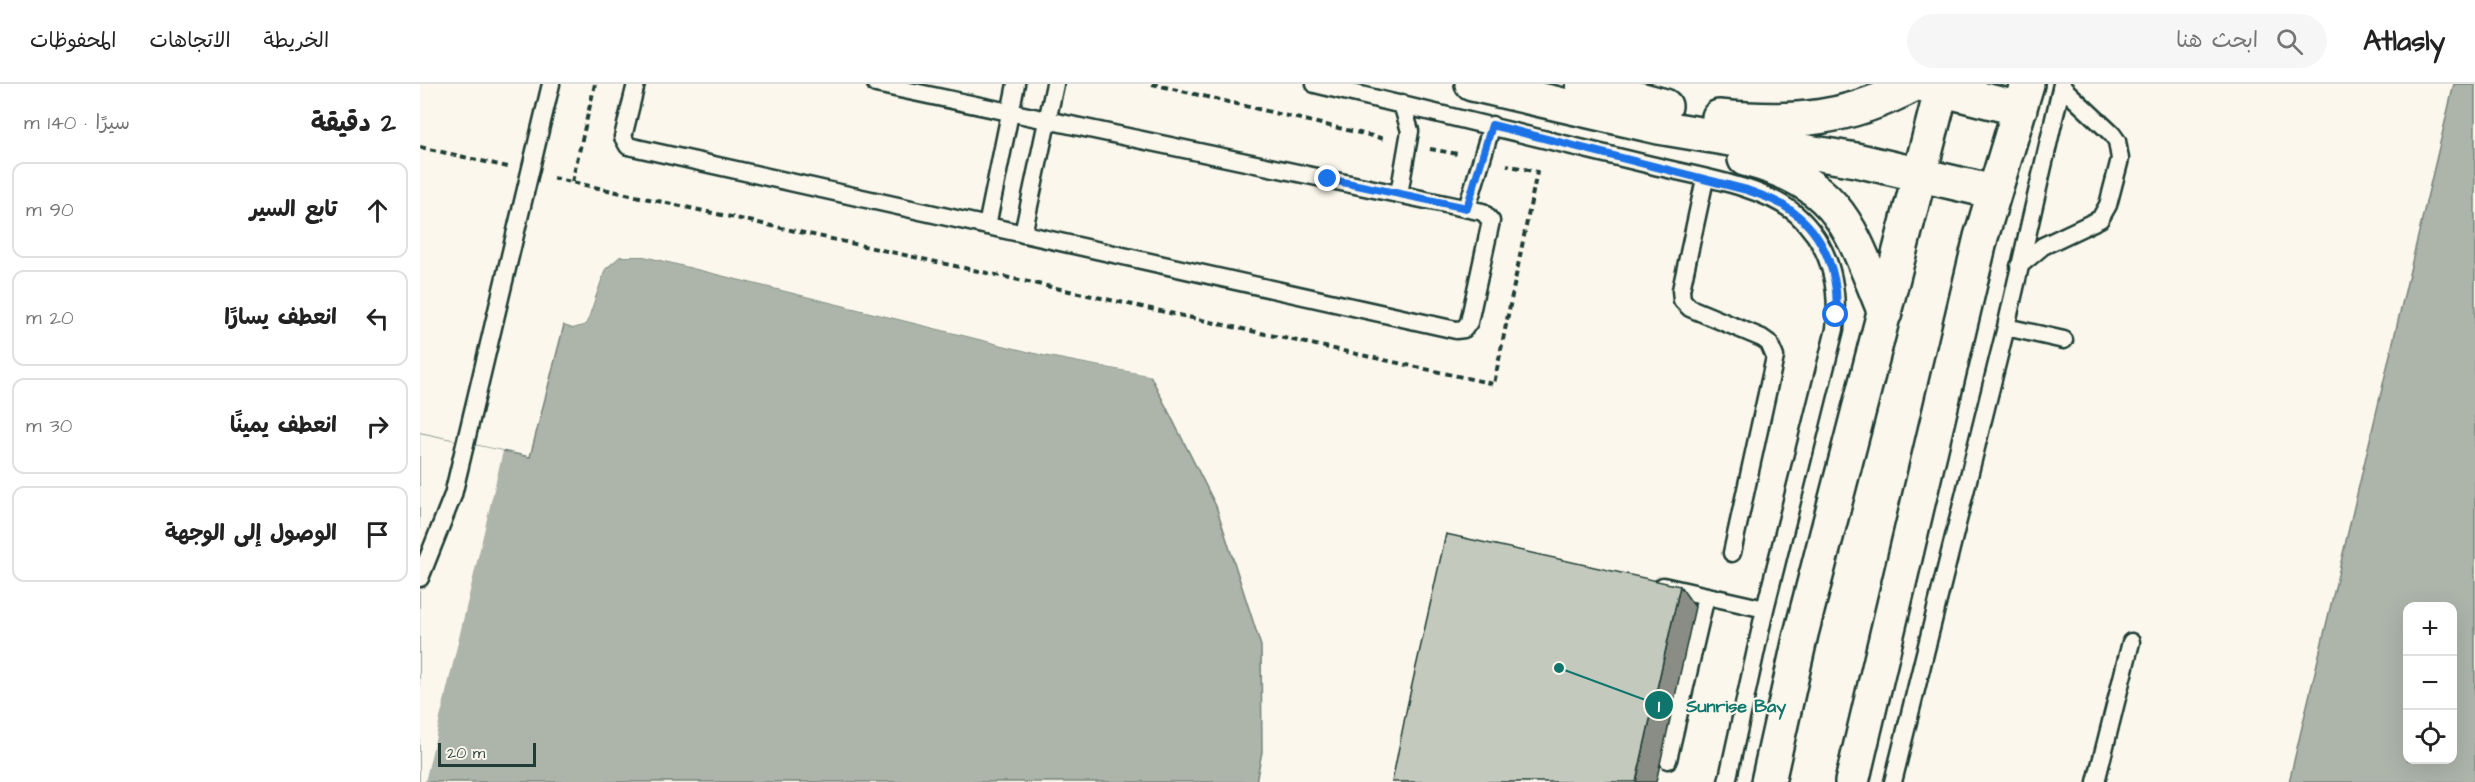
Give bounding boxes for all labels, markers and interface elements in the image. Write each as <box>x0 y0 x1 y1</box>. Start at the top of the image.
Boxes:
search box <box>1907 14 2327 68</box>
text: Atlasly <box>2363 22 2445 61</box>
text: ابحث هنا <box>2176 25 2258 56</box>
icon: search <box>2273 25 2306 58</box>
text: المحفوظات <box>30 26 116 55</box>
text: الاتجاهات <box>149 26 231 55</box>
text: الخريطة <box>264 26 329 55</box>
text: 2 دقيقة <box>311 105 396 141</box>
text: سيرًا · 140 m <box>24 109 130 137</box>
route end <box>1314 165 1340 191</box>
text: تابع السير <box>250 194 337 225</box>
icon: ahead <box>361 194 394 227</box>
text: 90 m <box>26 196 74 224</box>
route start <box>1822 301 1848 327</box>
text: انعطف يسارًا <box>224 302 337 333</box>
icon: left <box>361 302 394 335</box>
text: 20 m <box>26 304 74 332</box>
text: انعطف يمينًا <box>230 410 337 441</box>
icon: right <box>361 410 394 443</box>
text: 30 m <box>26 412 72 440</box>
text: الوصول إلى الوجهة <box>165 518 337 549</box>
icon: arrive <box>361 518 394 551</box>
map controls <box>2403 602 2457 764</box>
button: + <box>2403 602 2457 656</box>
button: − <box>2403 656 2457 710</box>
callout: Sunrise Bay <box>1644 687 1798 723</box>
text: 1 <box>1658 694 1661 719</box>
text: Sunrise Bay <box>1685 694 1786 720</box>
button: locate <box>2403 710 2457 764</box>
scale bar <box>438 740 536 768</box>
text: 20 m <box>447 742 485 764</box>

